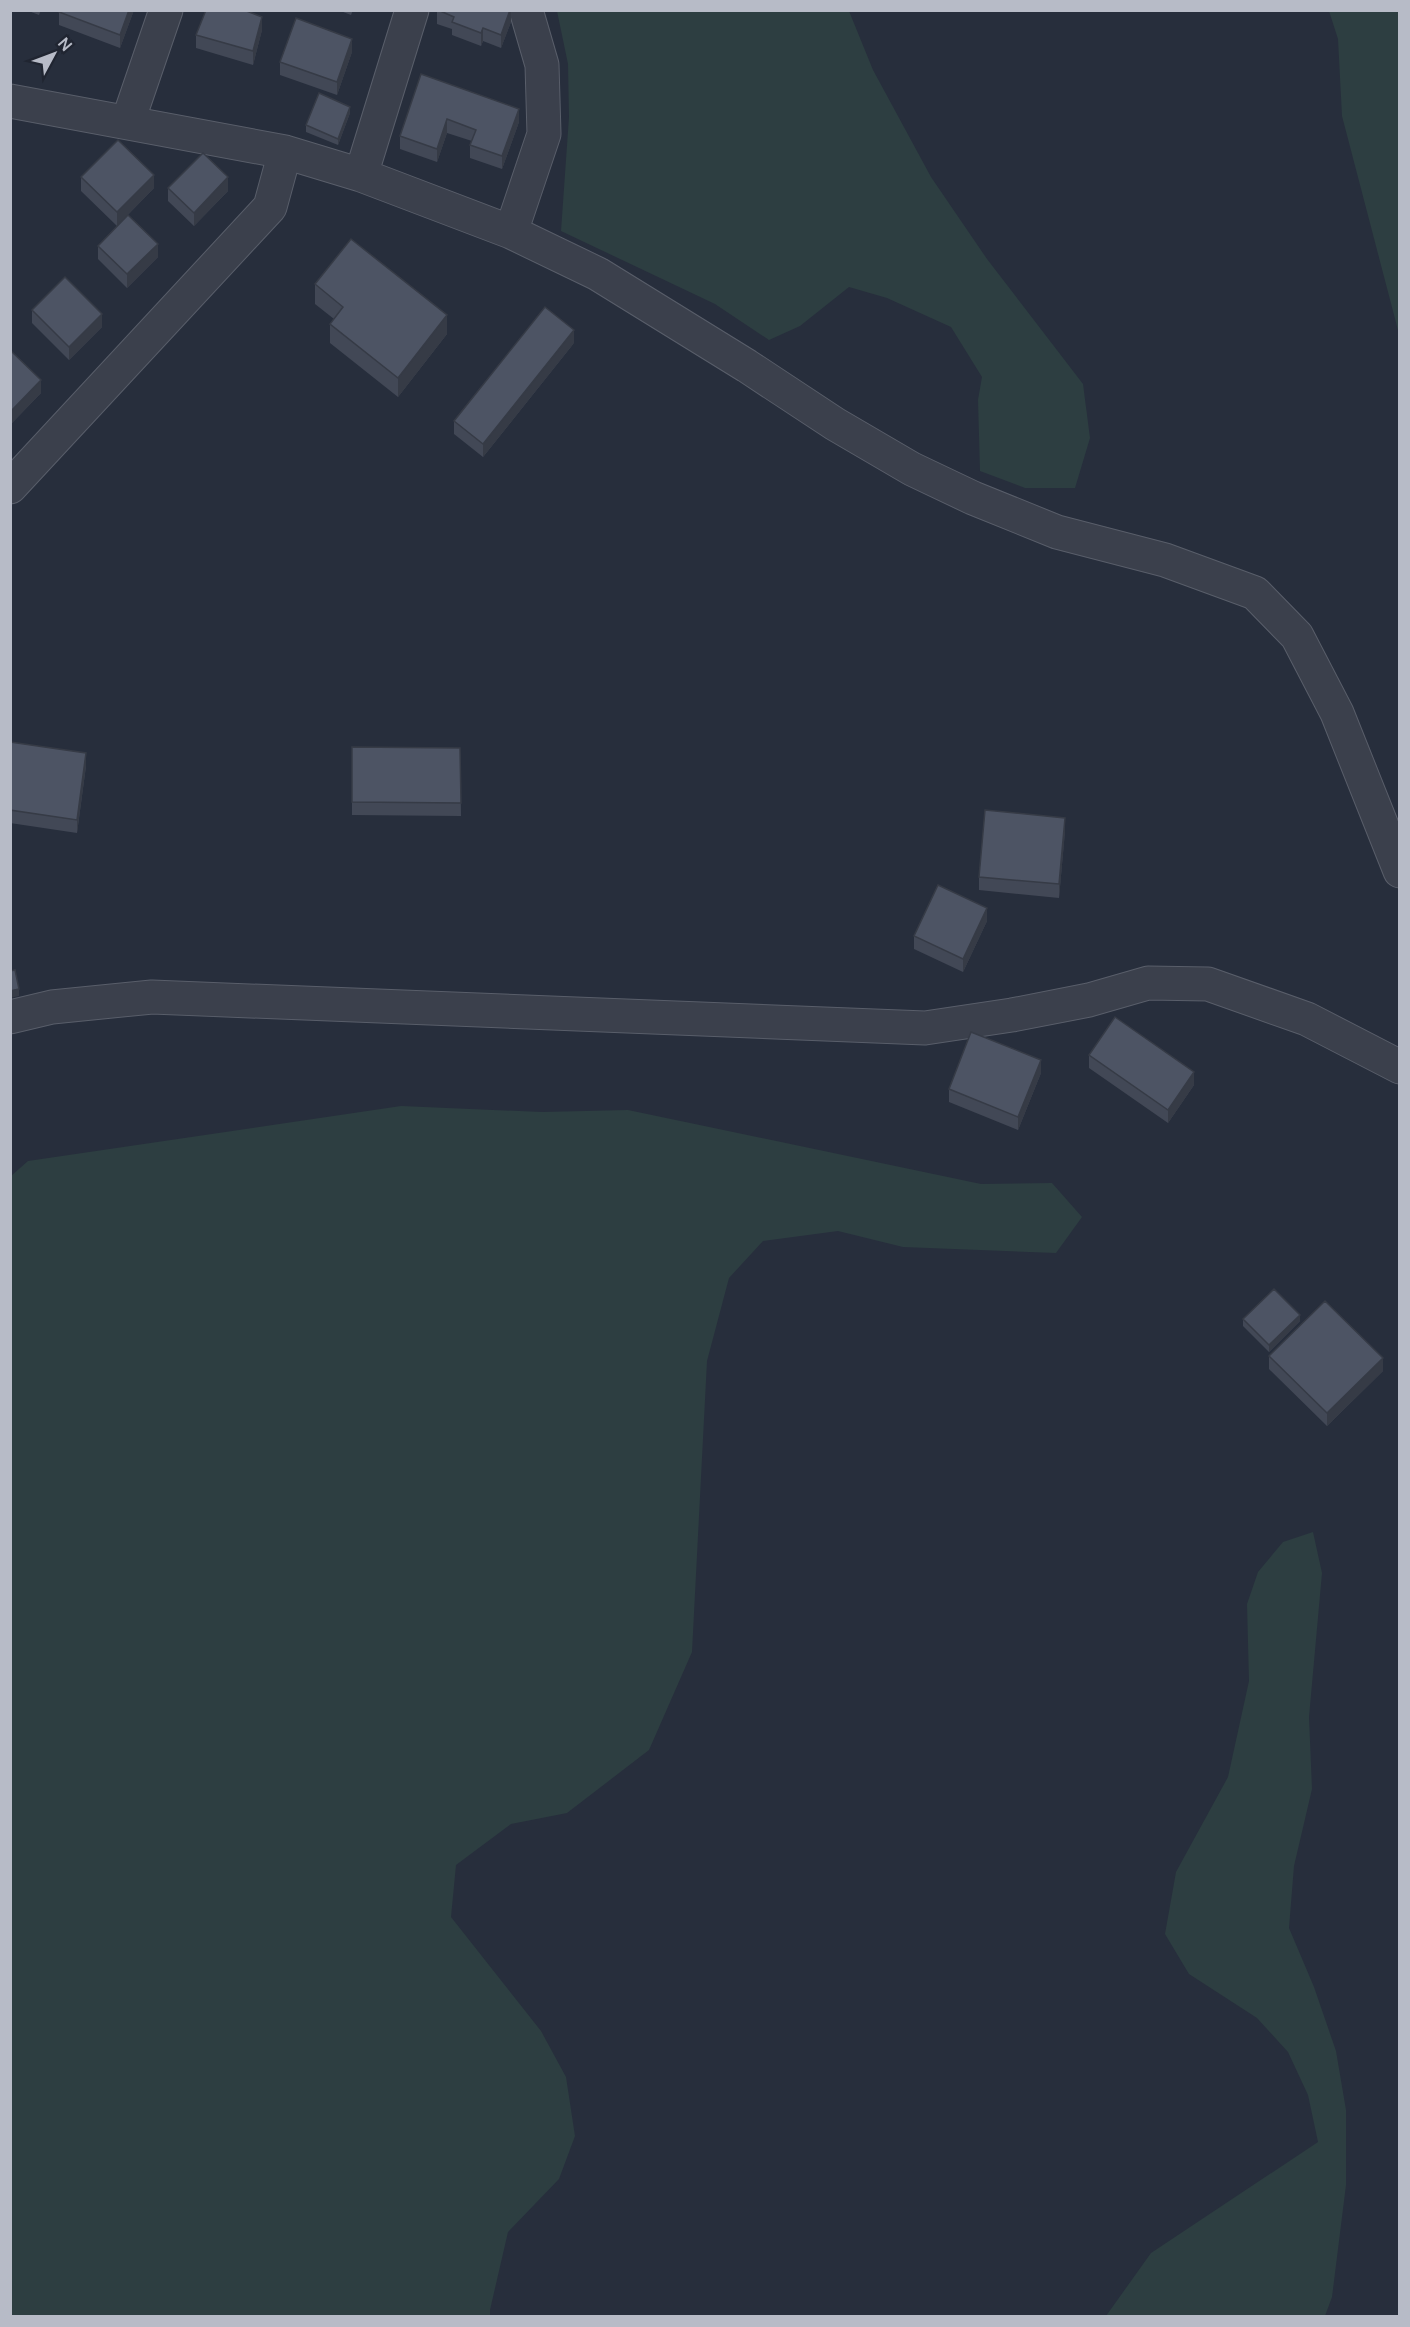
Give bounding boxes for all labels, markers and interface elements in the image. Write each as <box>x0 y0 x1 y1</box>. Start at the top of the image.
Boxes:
north arrow <box>24 24 84 84</box>
text: N <box>53 33 77 56</box>

